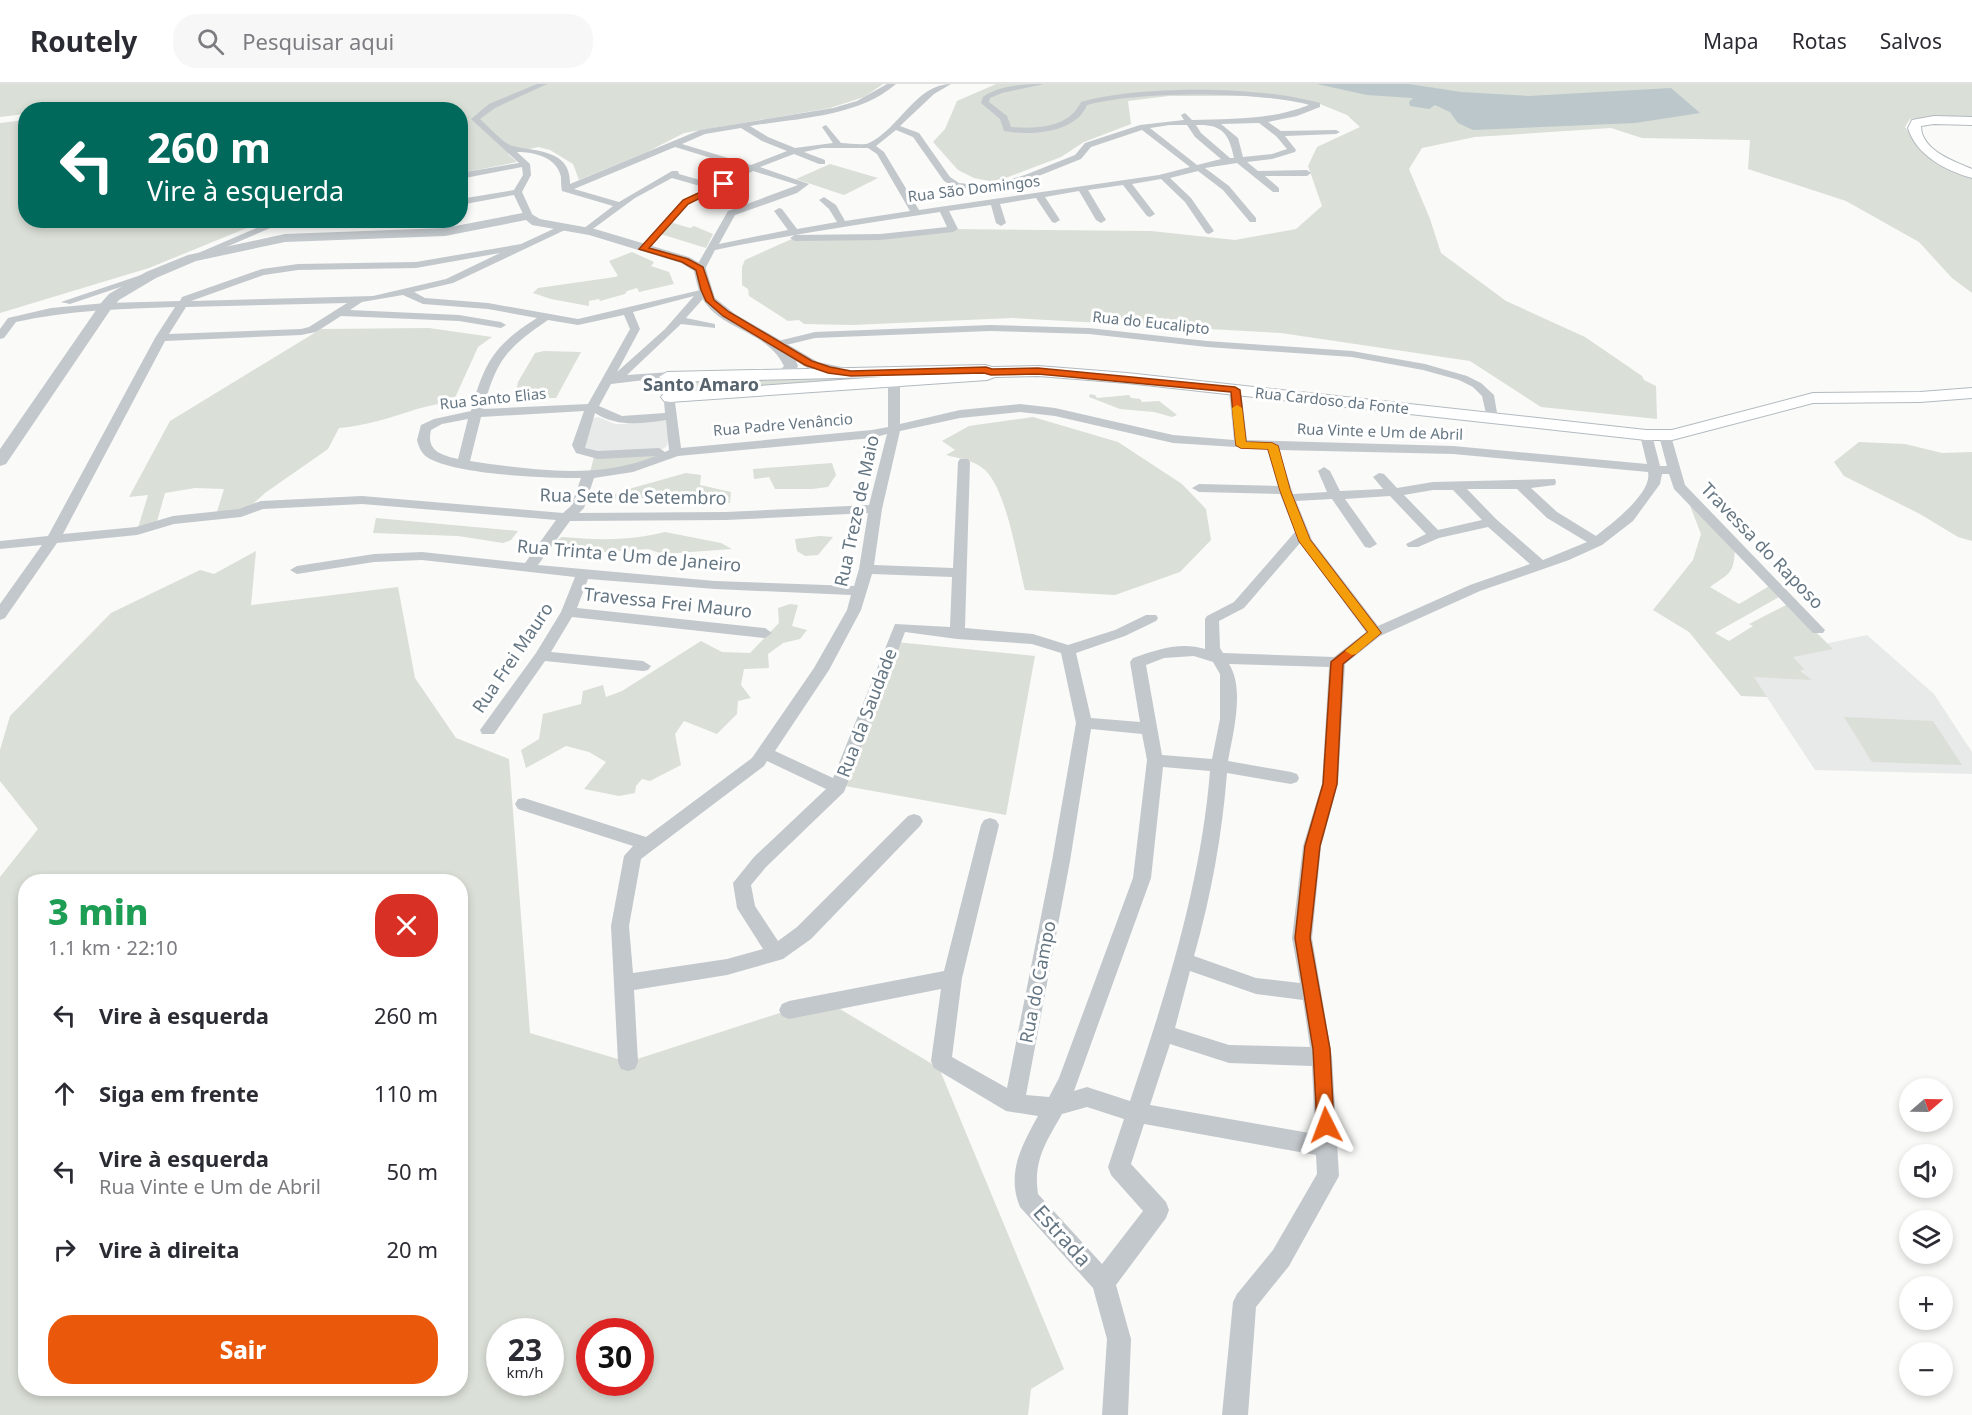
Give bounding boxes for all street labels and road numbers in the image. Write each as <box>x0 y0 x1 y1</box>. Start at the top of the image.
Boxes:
street label: Rua São Domingos <box>907 170 1041 206</box>
street label: Rua do Eucalipto <box>1091 306 1211 338</box>
street label: Rua Santo Elias <box>439 382 547 414</box>
street label: Rua Cardoso da Fonte <box>1254 382 1410 418</box>
street label: Rua Padre Venâncio <box>712 408 854 440</box>
street label: Rua Vinte e Um de Abril <box>1297 418 1464 444</box>
street label: Rua Treze de Maio <box>828 433 884 589</box>
street label: Travessa do Raposo <box>1696 477 1829 614</box>
street label: Rua Sete de Setembro <box>539 482 727 510</box>
street label: Rua Trinta e Um de Janeiro <box>516 533 742 577</box>
street label: Travessa Frei Mauro <box>583 581 753 623</box>
street label: Rua Frei Mauro <box>466 597 558 717</box>
street label: Rua da Saudade <box>830 645 902 781</box>
street label: Rua do Campo <box>1013 919 1061 1045</box>
street label: Estrada <box>1028 1198 1098 1272</box>

